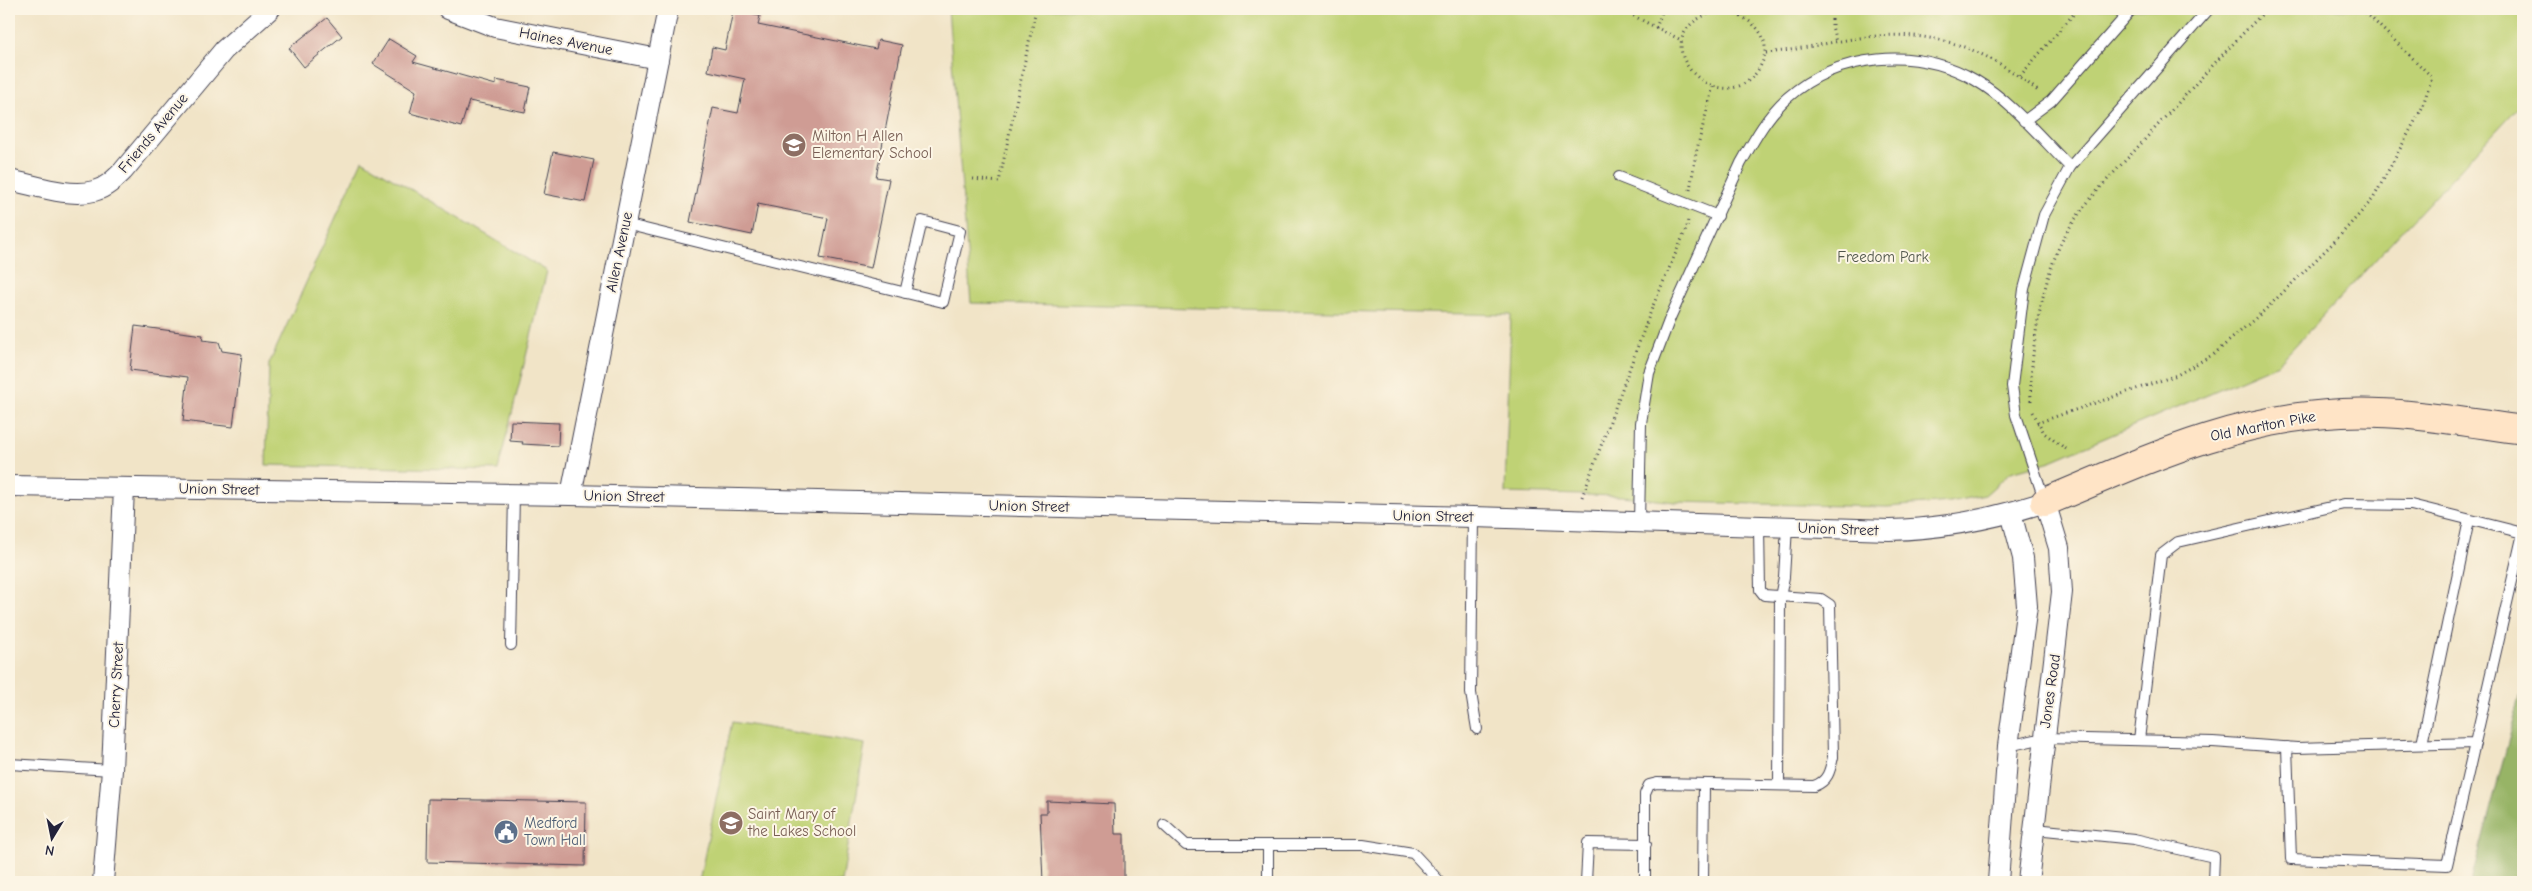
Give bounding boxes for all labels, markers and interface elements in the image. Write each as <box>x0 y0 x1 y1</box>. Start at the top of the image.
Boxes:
street label: Haines Avenue <box>518 23 615 59</box>
street label: Friends Avenue <box>114 89 192 177</box>
place label: Milton H Allen Elementary School <box>812 127 932 162</box>
school or university icon: Milton H Allen Elementary School <box>781 132 807 158</box>
street label: Allen Avenue <box>602 210 636 294</box>
park label: Freedom Park <box>1837 248 1929 266</box>
street label: Old Marlton Pike <box>2209 407 2318 445</box>
street label: Union Street <box>178 479 260 499</box>
street label: Union Street <box>583 486 665 506</box>
street label: Union Street <box>988 496 1070 516</box>
street label: Union Street <box>1392 506 1474 526</box>
street label: Union Street <box>1797 519 1879 539</box>
street label: Cherry Street <box>105 641 127 728</box>
street label: Jones Road <box>2036 653 2064 729</box>
place label: Saint Mary of the Lakes School <box>747 805 856 840</box>
school or university icon: Saint Mary of the Lakes School <box>718 810 744 836</box>
north arrow <box>28 814 78 864</box>
place label: Medford Town Hall <box>524 814 586 849</box>
public building icon: Medford Town Hall <box>493 819 519 845</box>
text: N <box>44 841 56 859</box>

